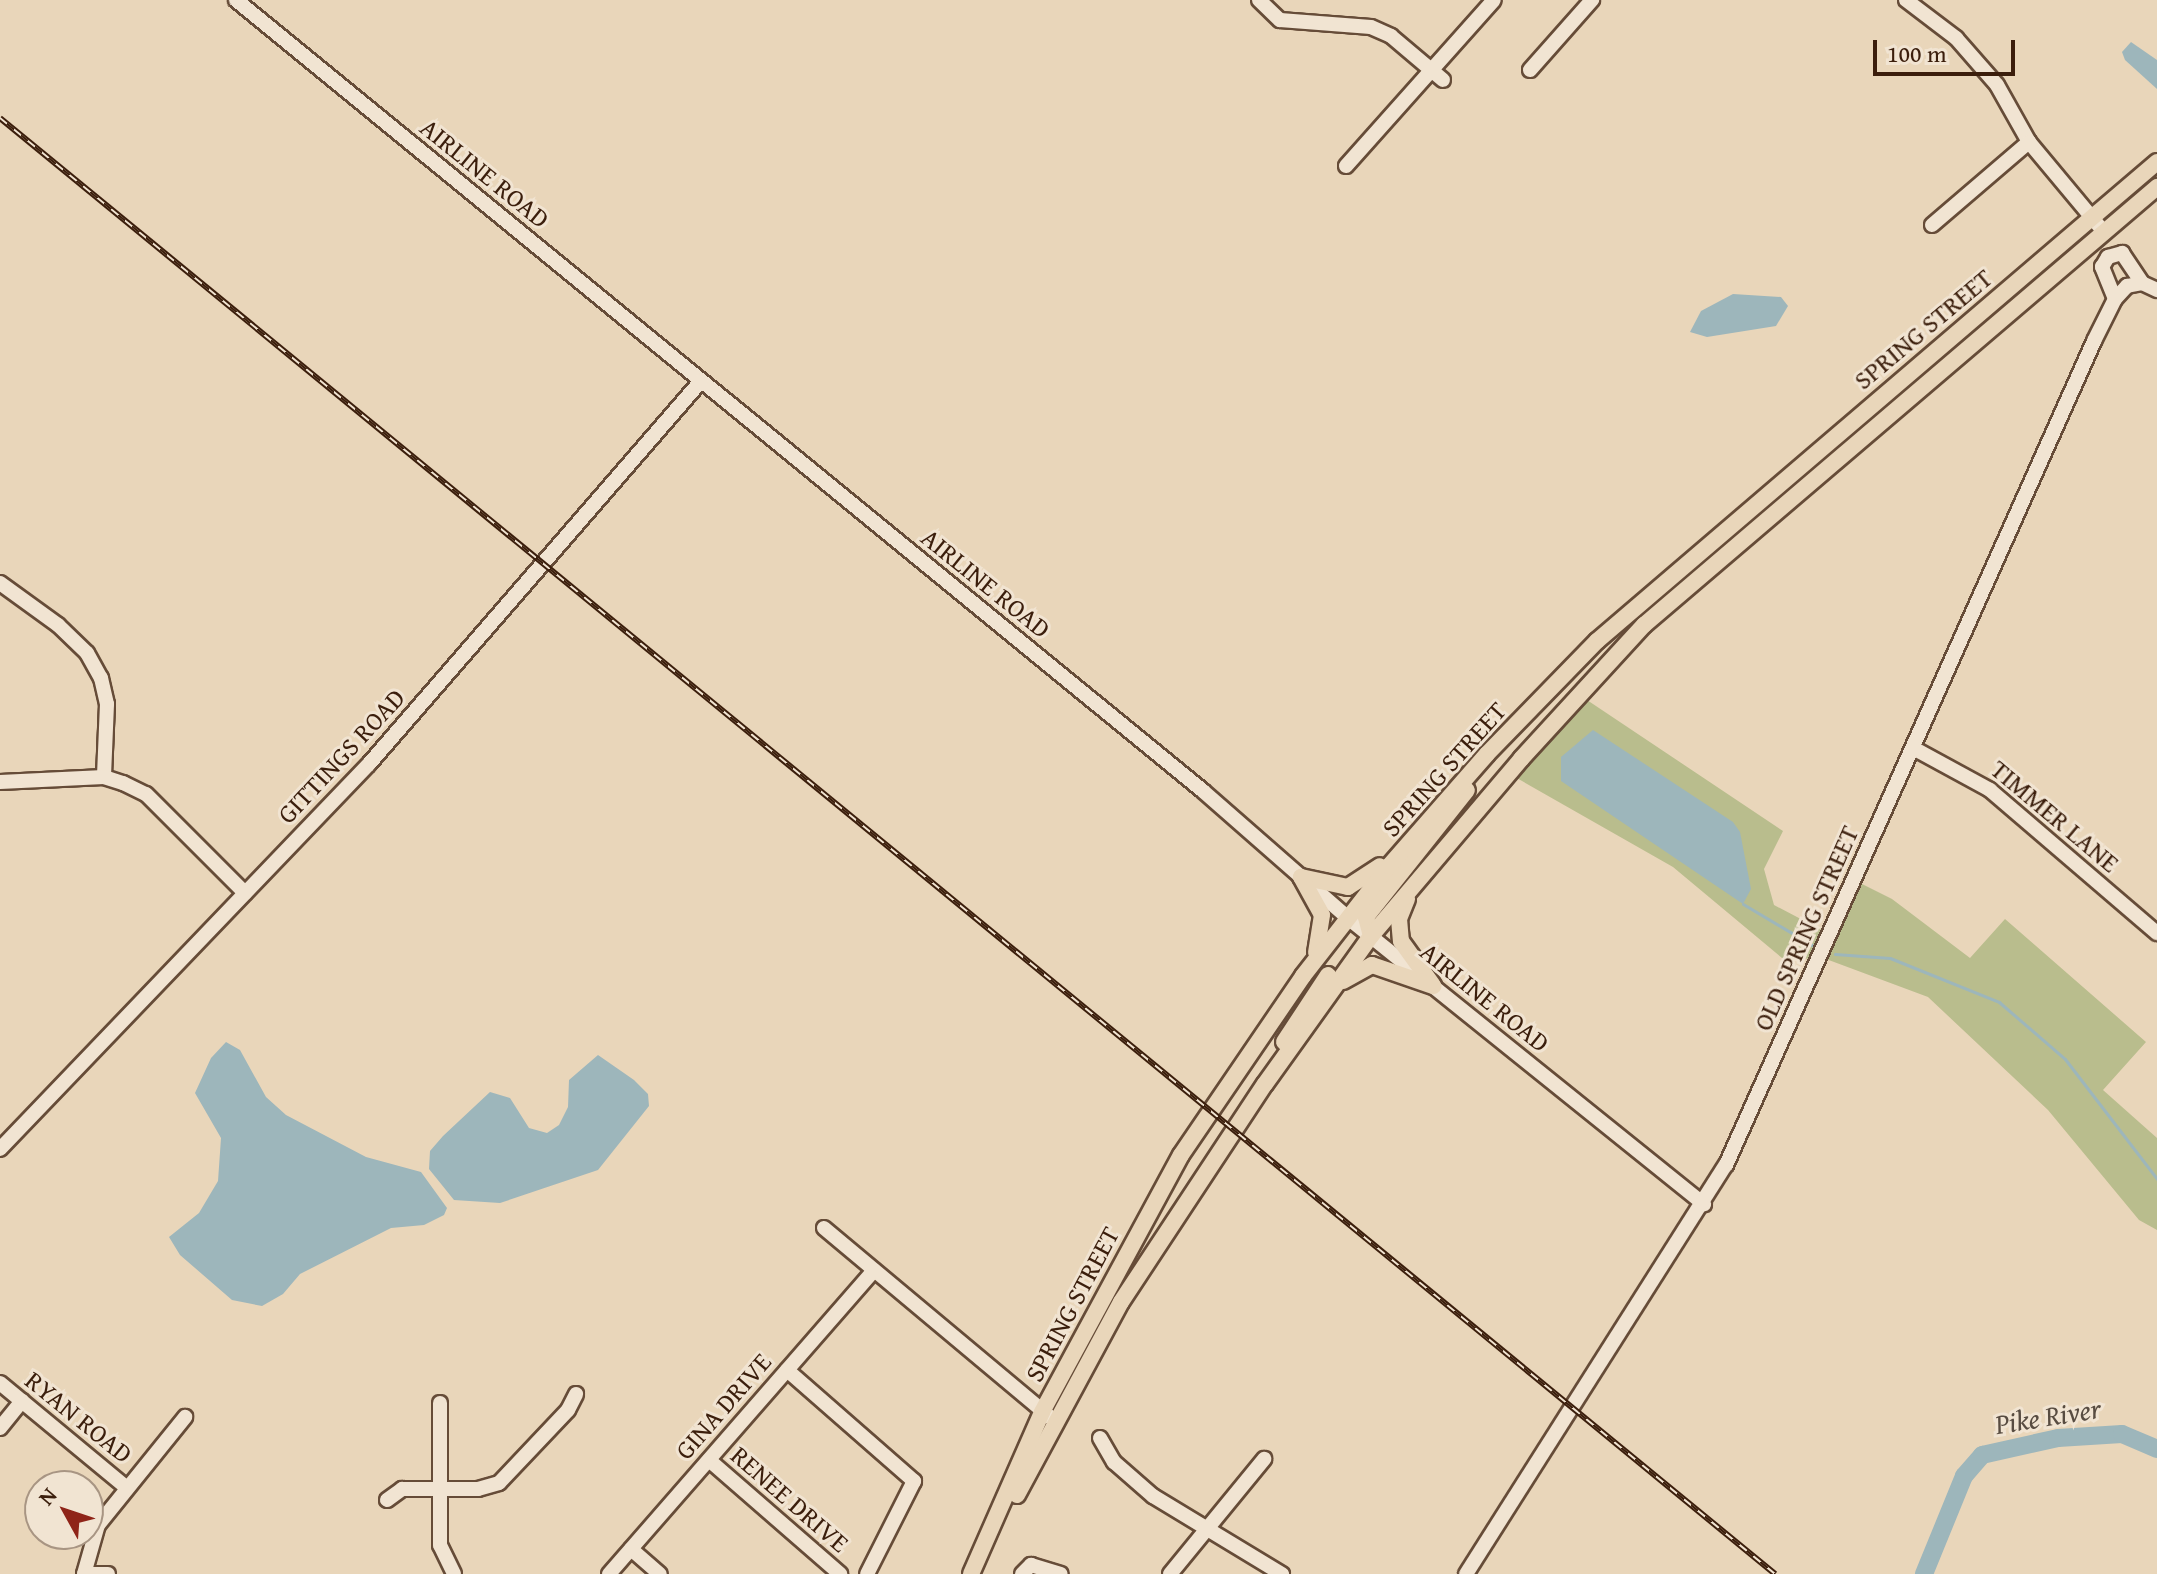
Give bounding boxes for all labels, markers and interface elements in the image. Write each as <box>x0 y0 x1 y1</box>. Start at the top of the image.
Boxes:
scale bar <box>1877 24 2019 74</box>
text: 100 m <box>1887 36 1947 71</box>
street label: AIRLINE ROAD <box>414 112 556 234</box>
street label: SPRING STREET <box>1848 262 1998 396</box>
street label: AIRLINE ROAD <box>915 522 1057 644</box>
street label: GITTINGS ROAD <box>271 682 411 830</box>
street label: SPRING STREET <box>1375 695 1513 843</box>
street label: TIMMER LANE <box>1985 753 2125 879</box>
street label: OLD SPRING STREET <box>1747 821 1865 1035</box>
street label: AIRLINE ROAD <box>1414 936 1556 1058</box>
street label: SPRING STREET <box>1018 1221 1126 1387</box>
street label: GINA DRIVE <box>668 1346 778 1466</box>
street label: RYAN ROAD <box>19 1364 139 1470</box>
water label: Pike River <box>1993 1391 2103 1441</box>
street label: RENEE DRIVE <box>725 1439 855 1559</box>
north arrow <box>24 1470 104 1550</box>
text: N <box>30 1480 64 1512</box>

